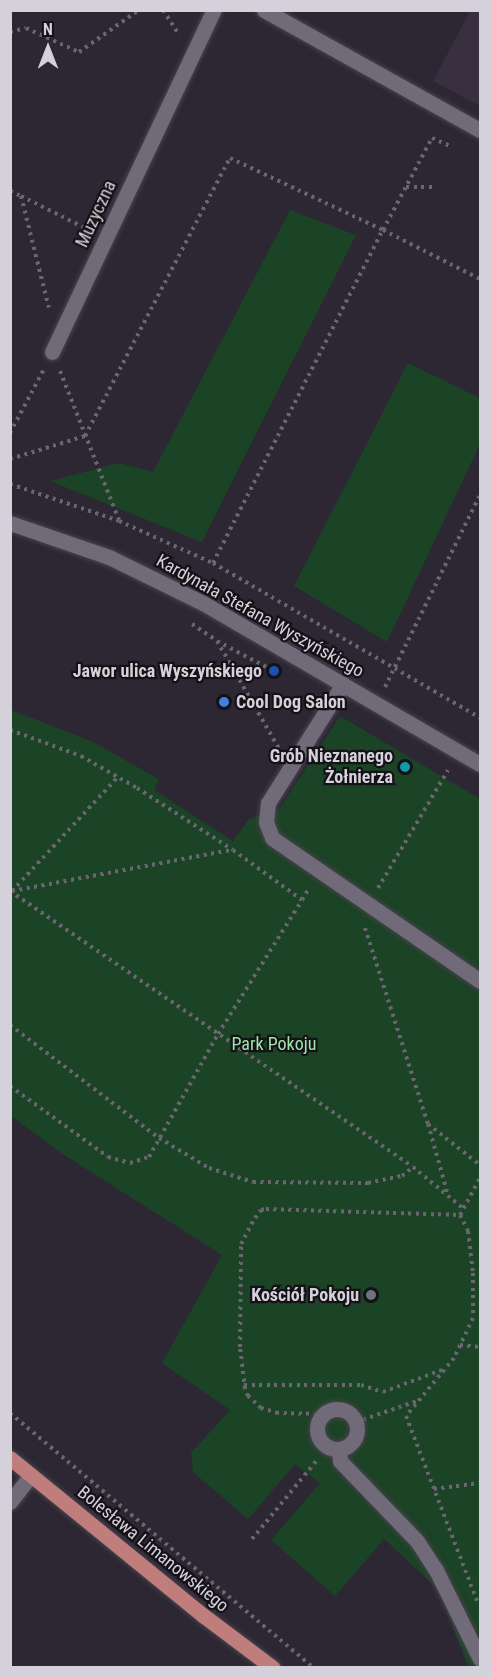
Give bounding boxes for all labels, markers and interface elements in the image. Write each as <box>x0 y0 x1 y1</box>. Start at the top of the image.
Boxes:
north arrow <box>18 18 78 78</box>
text: N <box>43 20 53 39</box>
street label: Muzyczna <box>71 177 121 251</box>
street label: Kardynała Stefana Wyszyńskiego <box>152 550 368 682</box>
place label: Jawor ulica Wyszyńskiego <box>73 660 262 682</box>
marker: Jawor ulica Wyszyńskiego <box>267 664 281 678</box>
place label: Cool Dog Salon <box>236 691 346 713</box>
marker: Cool Dog Salon <box>217 695 231 709</box>
place label: Grób Nieznanego Żołnierza <box>270 746 393 789</box>
marker: Grób Nieznanego Żołnierza <box>398 760 412 774</box>
park label: Park Pokoju <box>231 1033 317 1055</box>
place label: Kościół Pokoju <box>251 1284 359 1306</box>
marker: Kościół Pokoju <box>364 1288 378 1302</box>
street label: Bolesława Limanowskiego <box>73 1481 233 1617</box>

